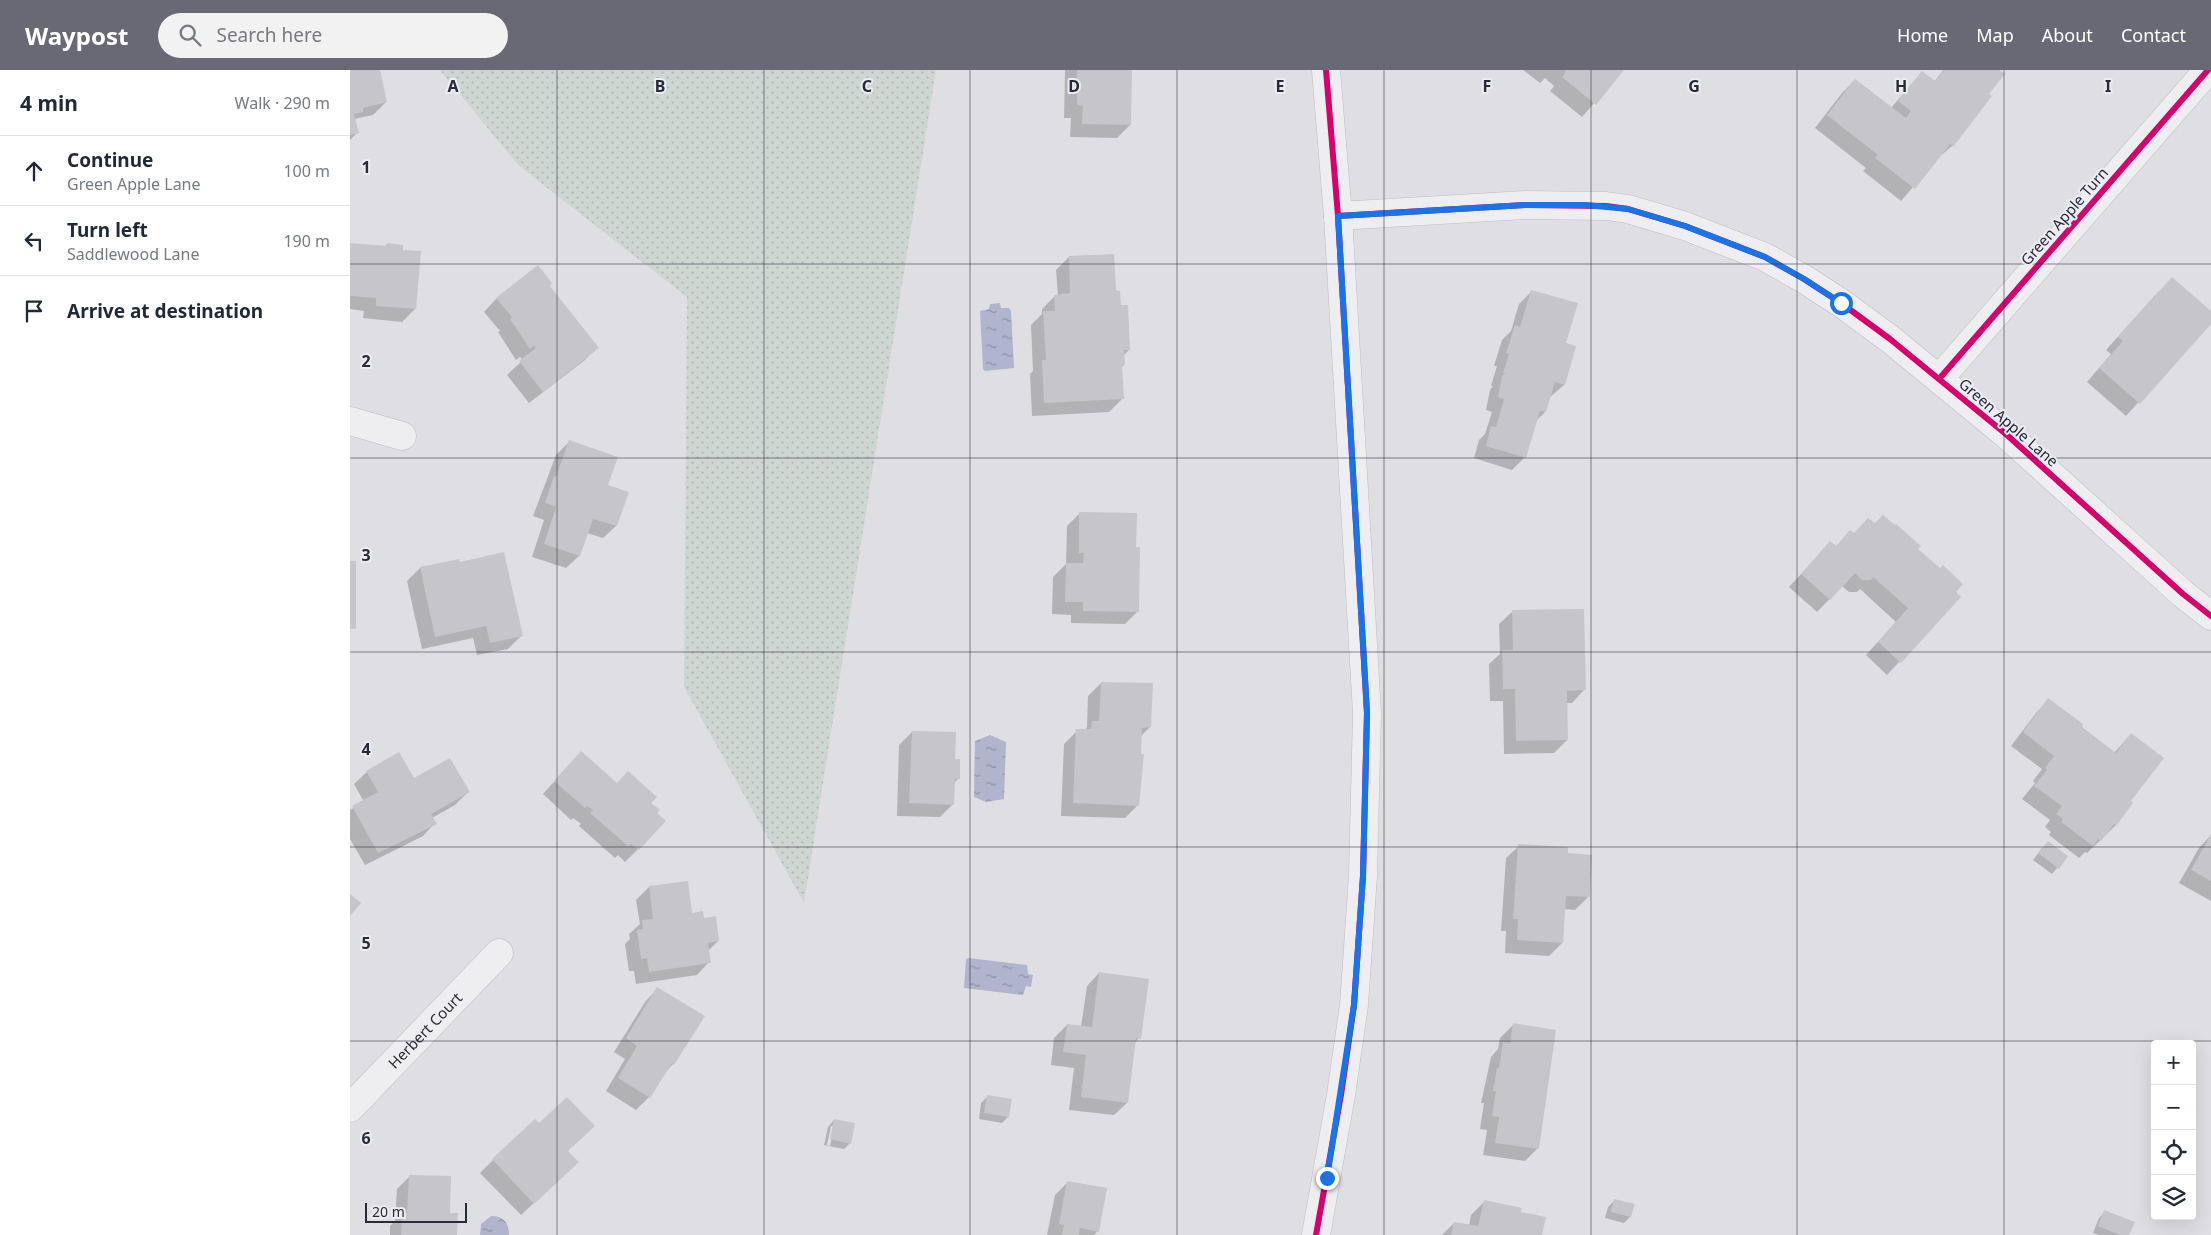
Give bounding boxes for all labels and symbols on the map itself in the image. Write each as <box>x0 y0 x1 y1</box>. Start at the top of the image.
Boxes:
text: A <box>447 75 459 97</box>
text: B <box>655 75 665 97</box>
text: C <box>862 75 872 97</box>
text: D <box>1068 75 1080 97</box>
text: E <box>1276 75 1285 97</box>
text: F <box>1483 75 1491 97</box>
text: G <box>1688 75 1700 97</box>
text: H <box>1895 75 1907 97</box>
text: I <box>2105 75 2111 97</box>
text: 1 <box>361 156 371 178</box>
street label: Green Apple Turn <box>2016 163 2112 269</box>
route start <box>1830 292 1853 315</box>
text: 2 <box>361 350 371 372</box>
street label: Green Apple Lane <box>1955 373 2063 471</box>
text: 3 <box>361 544 371 566</box>
text: 4 <box>361 738 371 760</box>
text: 5 <box>361 932 371 954</box>
street label: Herbert Court <box>384 987 467 1073</box>
text: 6 <box>361 1127 371 1149</box>
route end <box>1316 1167 1339 1190</box>
scale bar <box>365 1200 468 1223</box>

